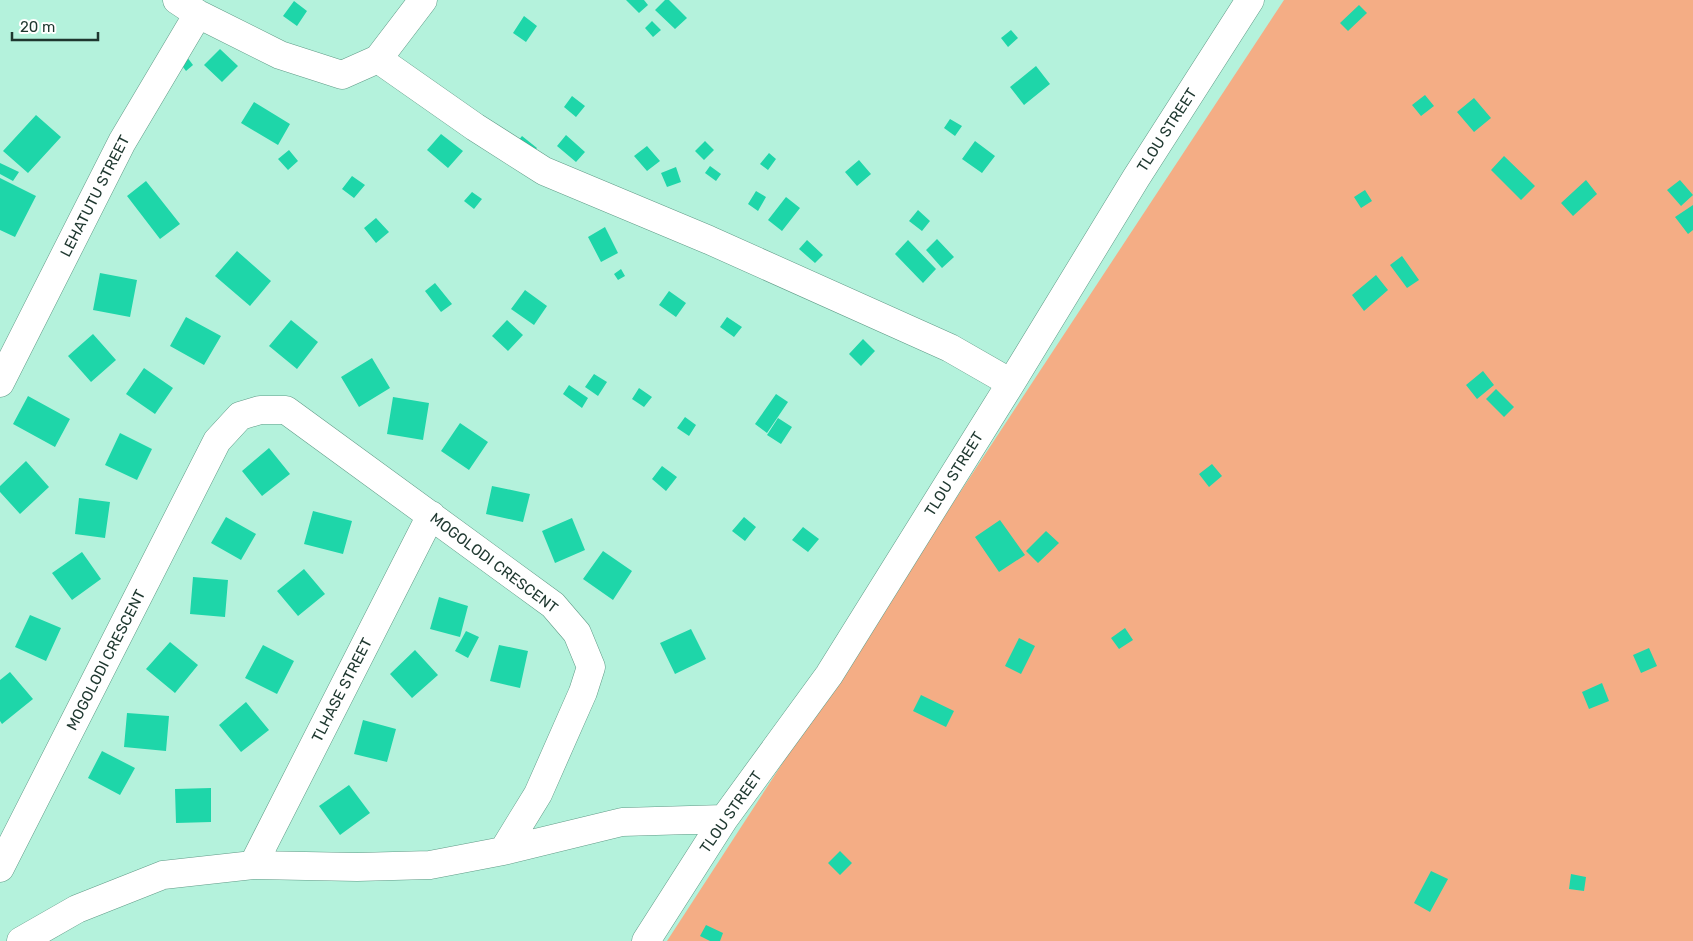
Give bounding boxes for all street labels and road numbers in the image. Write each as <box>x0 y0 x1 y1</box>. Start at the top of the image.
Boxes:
street label: TLOU STREET <box>1133 85 1201 175</box>
street label: LEHATUTU STREET <box>57 132 134 260</box>
street label: TLOU STREET <box>921 428 987 519</box>
street label: MOGOLODI CRESCENT <box>427 509 562 617</box>
street label: MOGOLODI CRESCENT <box>63 586 149 733</box>
street label: TLHASE STREET <box>308 635 376 745</box>
street label: TLOU STREET <box>696 767 766 856</box>

